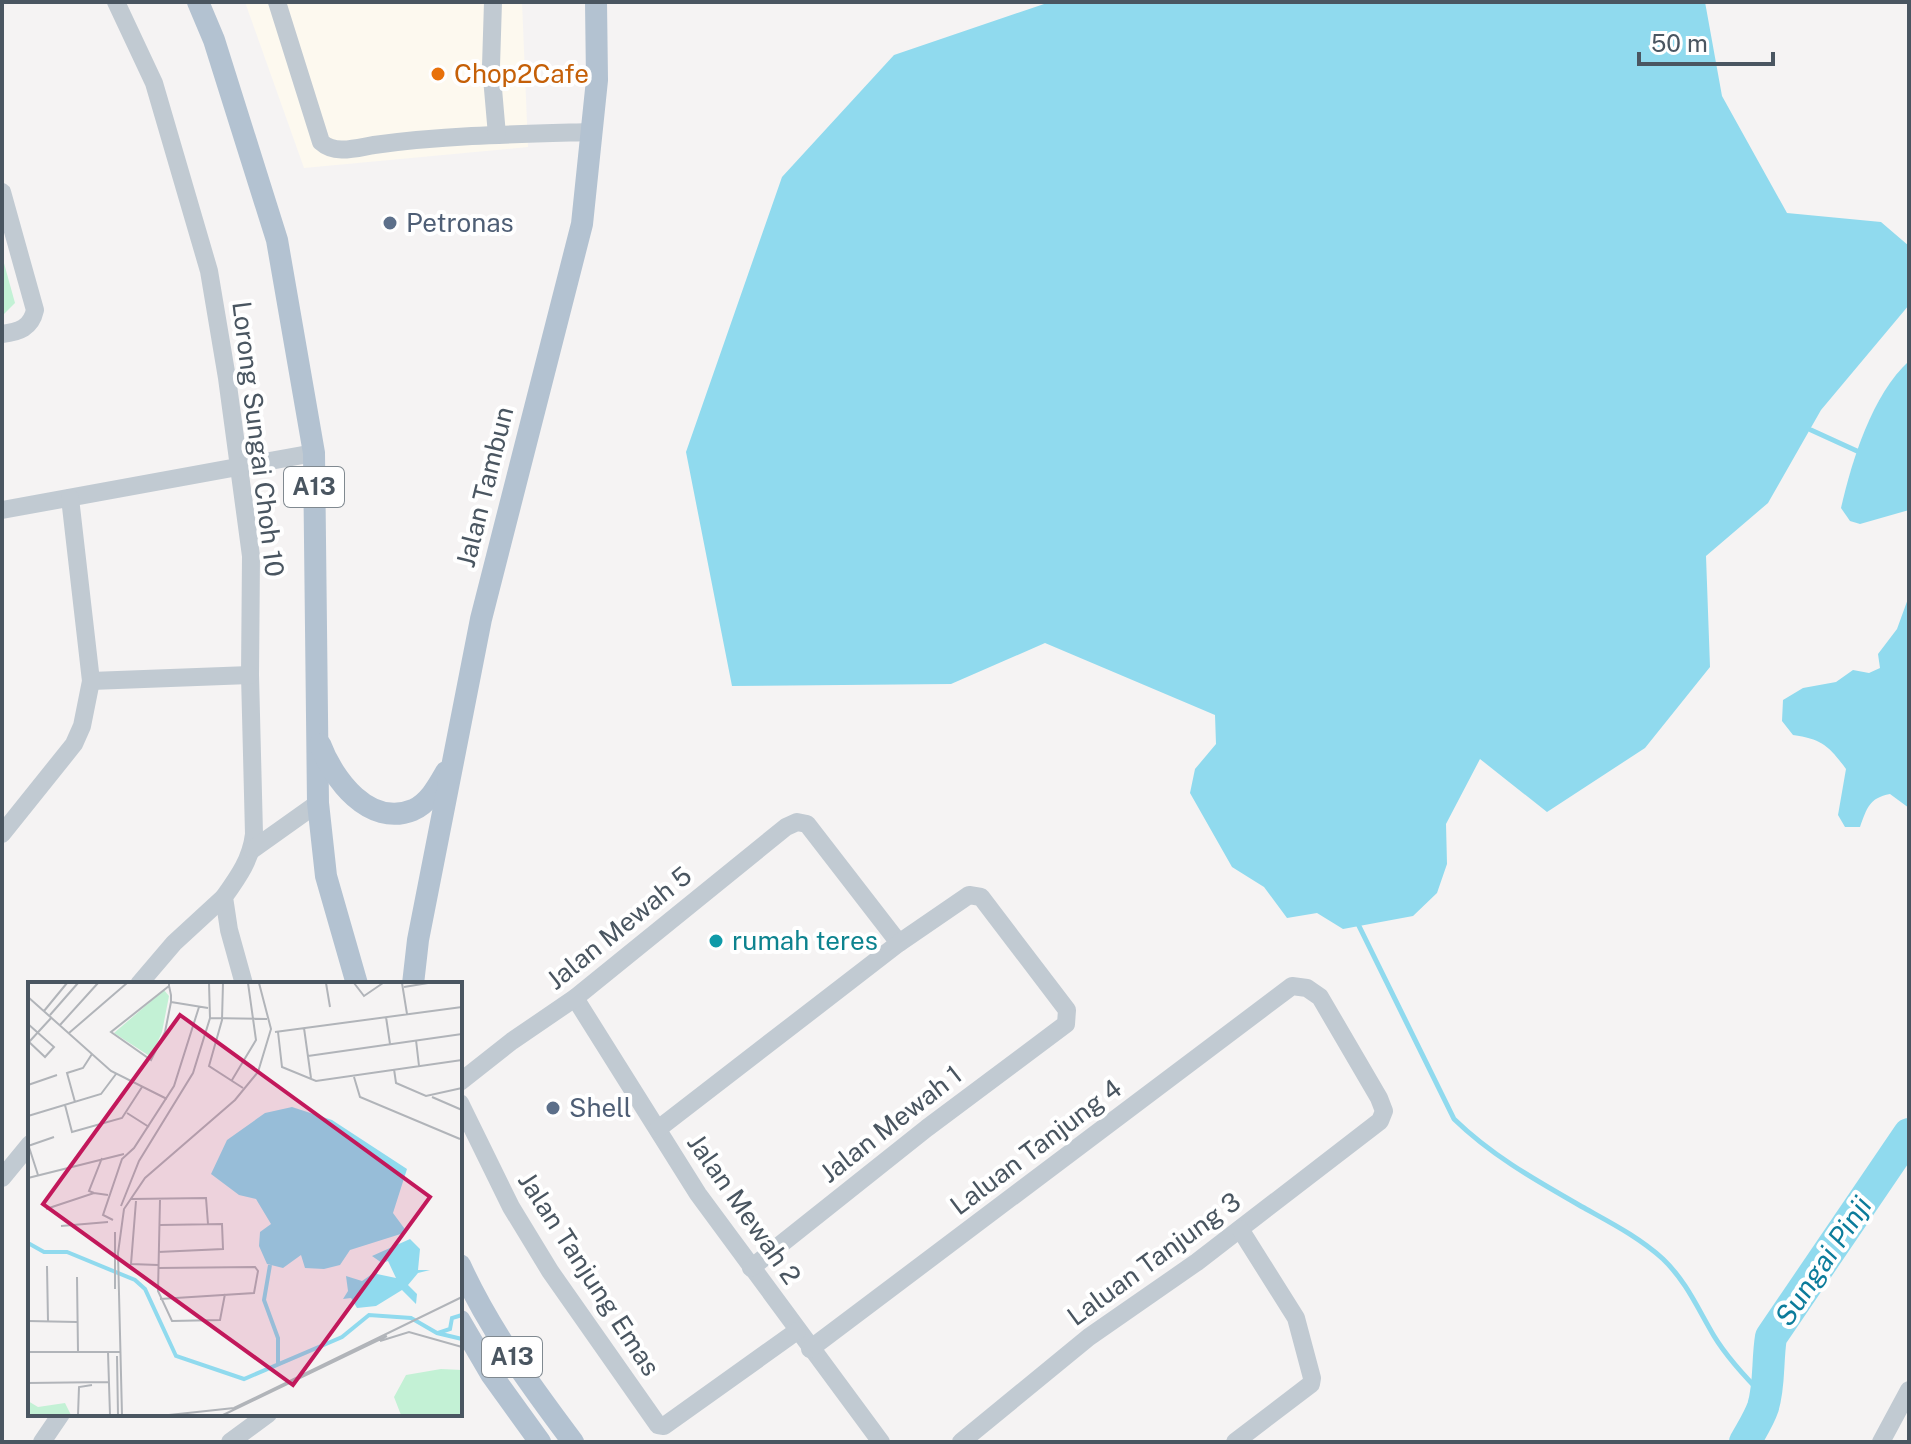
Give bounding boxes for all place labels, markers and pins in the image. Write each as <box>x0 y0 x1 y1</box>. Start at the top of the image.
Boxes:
place label: Chop2Cafe <box>454 58 589 89</box>
marker: Chop2Cafe <box>429 65 447 83</box>
place label: Petronas <box>406 207 514 238</box>
marker: Petronas <box>381 214 399 232</box>
place label: rumah teres <box>732 925 878 956</box>
marker: rumah teres <box>707 932 725 950</box>
place label: Shell <box>569 1092 632 1123</box>
marker: Shell <box>544 1099 562 1117</box>

